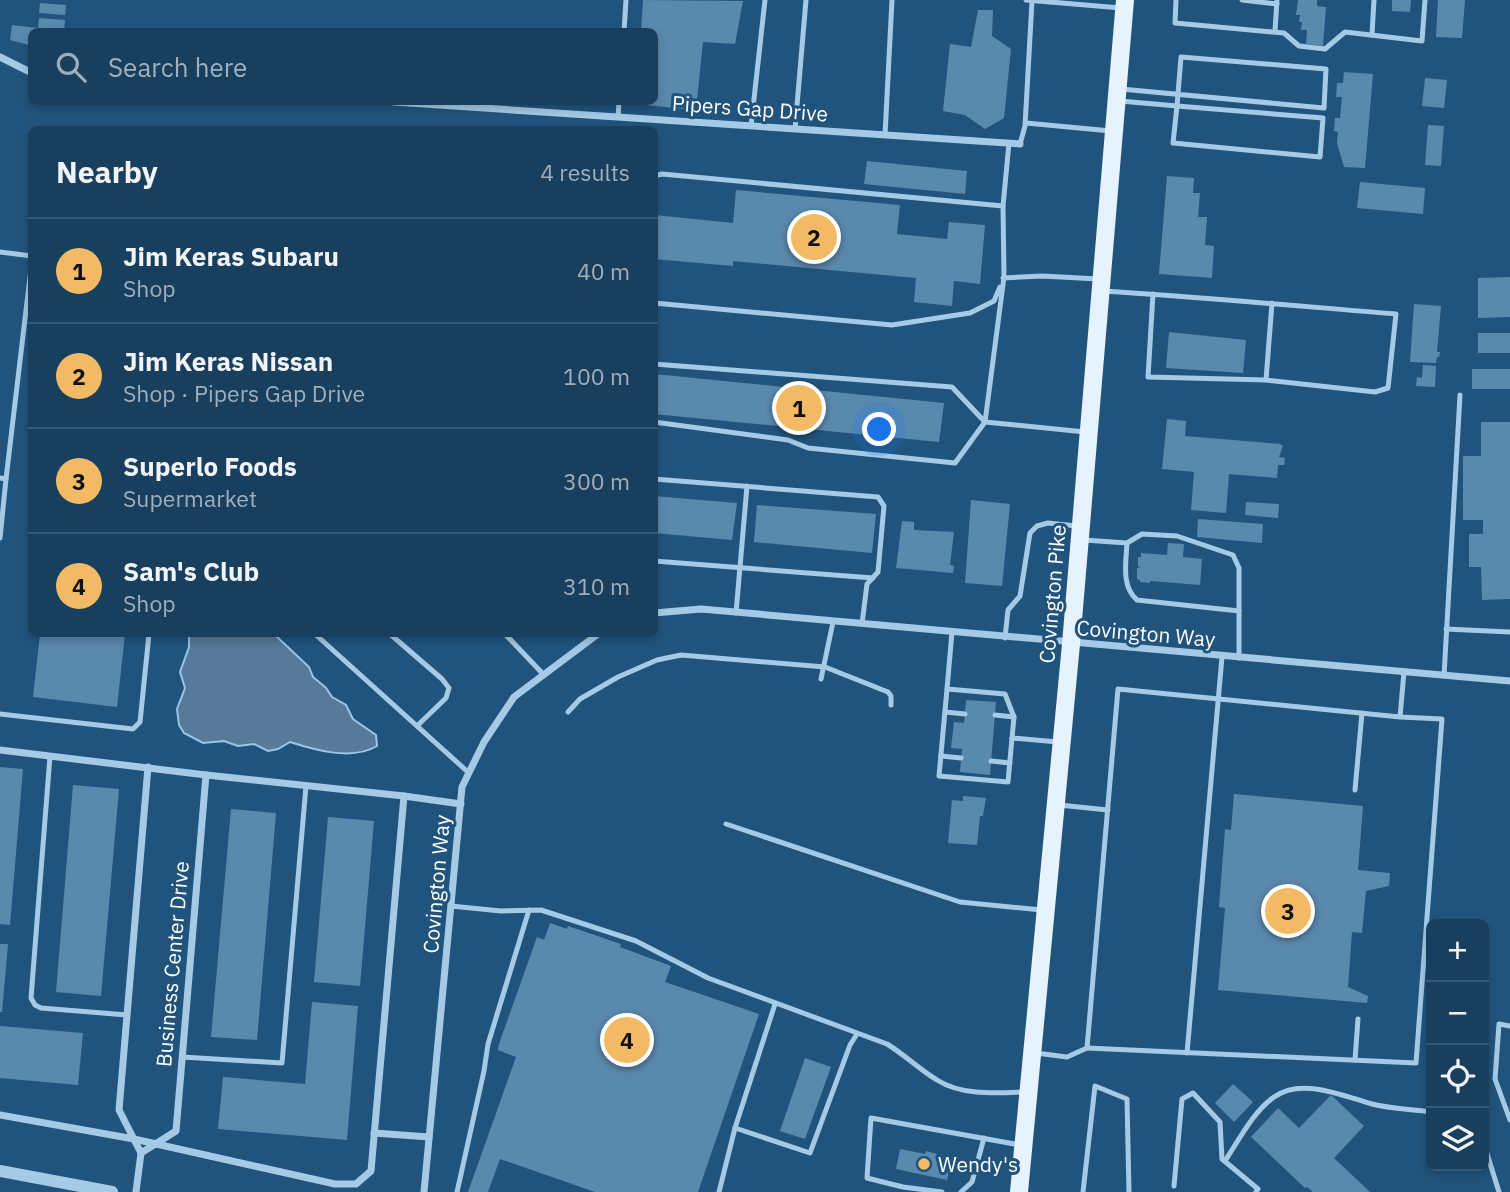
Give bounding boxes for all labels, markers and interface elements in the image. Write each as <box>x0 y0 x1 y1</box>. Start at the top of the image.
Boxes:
search box <box>28 28 658 105</box>
icon: search <box>52 48 90 86</box>
text: Search here <box>108 50 247 84</box>
street label: Pipers Gap Drive <box>671 89 829 127</box>
text: Nearby <box>56 152 158 191</box>
text: 4 results <box>540 157 630 187</box>
pin: 2 <box>791 211 837 263</box>
text: Jim Keras Subaru <box>123 239 339 273</box>
text: 1 <box>72 256 86 286</box>
text: 40 m <box>577 256 630 286</box>
text: Shop <box>123 273 176 303</box>
text: Jim Keras Nissan <box>123 344 333 378</box>
text: 2 <box>72 361 86 391</box>
text: 100 m <box>563 361 630 391</box>
text: Shop · Pipers Gap Drive <box>123 378 365 408</box>
pin: 1 <box>776 382 822 434</box>
your location <box>862 412 896 446</box>
text: Superlo Foods <box>123 449 297 483</box>
text: 3 <box>72 466 86 496</box>
text: 300 m <box>563 466 630 496</box>
text: Supermarket <box>123 483 257 513</box>
street label: Covington Pike <box>1032 523 1072 665</box>
text: Sam's Club <box>123 554 259 588</box>
text: 4 <box>72 571 86 601</box>
text: 310 m <box>563 571 630 601</box>
text: Shop <box>123 588 176 618</box>
street label: Covington Way <box>1075 613 1217 653</box>
street label: Covington Way <box>416 813 456 955</box>
street label: Business Center Drive <box>149 860 195 1068</box>
pin: 3 <box>1265 885 1311 937</box>
map controls <box>1426 919 1489 1171</box>
button: + <box>1426 919 1489 982</box>
button: − <box>1426 982 1489 1045</box>
pin: 4 <box>604 1014 650 1066</box>
button: locate <box>1426 1045 1489 1108</box>
button: layers <box>1426 1108 1489 1171</box>
place label: Wendy's <box>938 1150 1018 1178</box>
marker: Wendy's <box>916 1156 932 1172</box>

